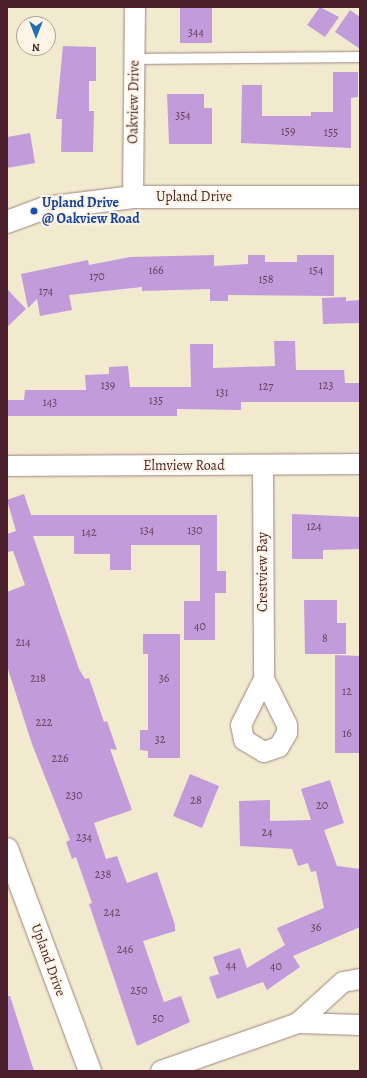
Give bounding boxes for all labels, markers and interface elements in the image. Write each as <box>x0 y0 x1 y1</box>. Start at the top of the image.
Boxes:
north arrow <box>16 16 56 56</box>
house number: 344 <box>188 26 204 40</box>
text: N <box>32 40 40 55</box>
street label: Oakview Drive <box>125 60 143 144</box>
house number: 354 <box>175 109 191 123</box>
house number: 159 <box>281 125 295 139</box>
house number: 155 <box>324 126 338 140</box>
street label: Upland Drive <box>156 189 232 205</box>
place label: Upland Drive @ Oakview Road <box>42 195 140 228</box>
marker: Upland Drive @ Oakview Road <box>29 206 39 216</box>
house number: 166 <box>148 264 164 278</box>
house number: 154 <box>309 264 323 278</box>
house number: 170 <box>89 270 105 284</box>
house number: 158 <box>258 273 274 287</box>
house number: 174 <box>39 285 53 299</box>
house number: 139 <box>101 379 115 393</box>
house number: 123 <box>319 379 333 393</box>
house number: 127 <box>259 380 273 394</box>
house number: 131 <box>215 386 229 400</box>
house number: 135 <box>149 394 163 408</box>
house number: 143 <box>43 396 57 410</box>
street label: Elmview Road <box>143 458 225 474</box>
house number: 124 <box>306 520 322 534</box>
house number: 134 <box>140 524 154 538</box>
house number: 130 <box>187 524 203 538</box>
house number: 142 <box>81 526 97 540</box>
street label: Crestview Bay <box>255 532 271 612</box>
house number: 40 <box>194 620 206 634</box>
house number: 8 <box>322 632 328 646</box>
house number: 214 <box>15 636 31 650</box>
house number: 218 <box>30 672 46 686</box>
house number: 36 <box>159 672 169 686</box>
house number: 12 <box>342 685 352 699</box>
house number: 222 <box>35 716 53 730</box>
house number: 16 <box>342 727 352 741</box>
house number: 32 <box>155 733 165 747</box>
house number: 226 <box>52 752 68 766</box>
house number: 230 <box>65 789 83 803</box>
house number: 28 <box>190 794 202 808</box>
house number: 20 <box>316 799 328 813</box>
house number: 24 <box>261 826 273 840</box>
house number: 234 <box>76 831 92 845</box>
house number: 238 <box>95 868 111 882</box>
house number: 242 <box>104 906 120 920</box>
street label: Upland Drive <box>27 921 69 999</box>
house number: 36 <box>311 921 321 935</box>
house number: 246 <box>117 943 133 957</box>
house number: 44 <box>226 959 236 973</box>
house number: 40 <box>270 960 282 974</box>
house number: 250 <box>130 984 148 998</box>
house number: 50 <box>152 1012 164 1026</box>

